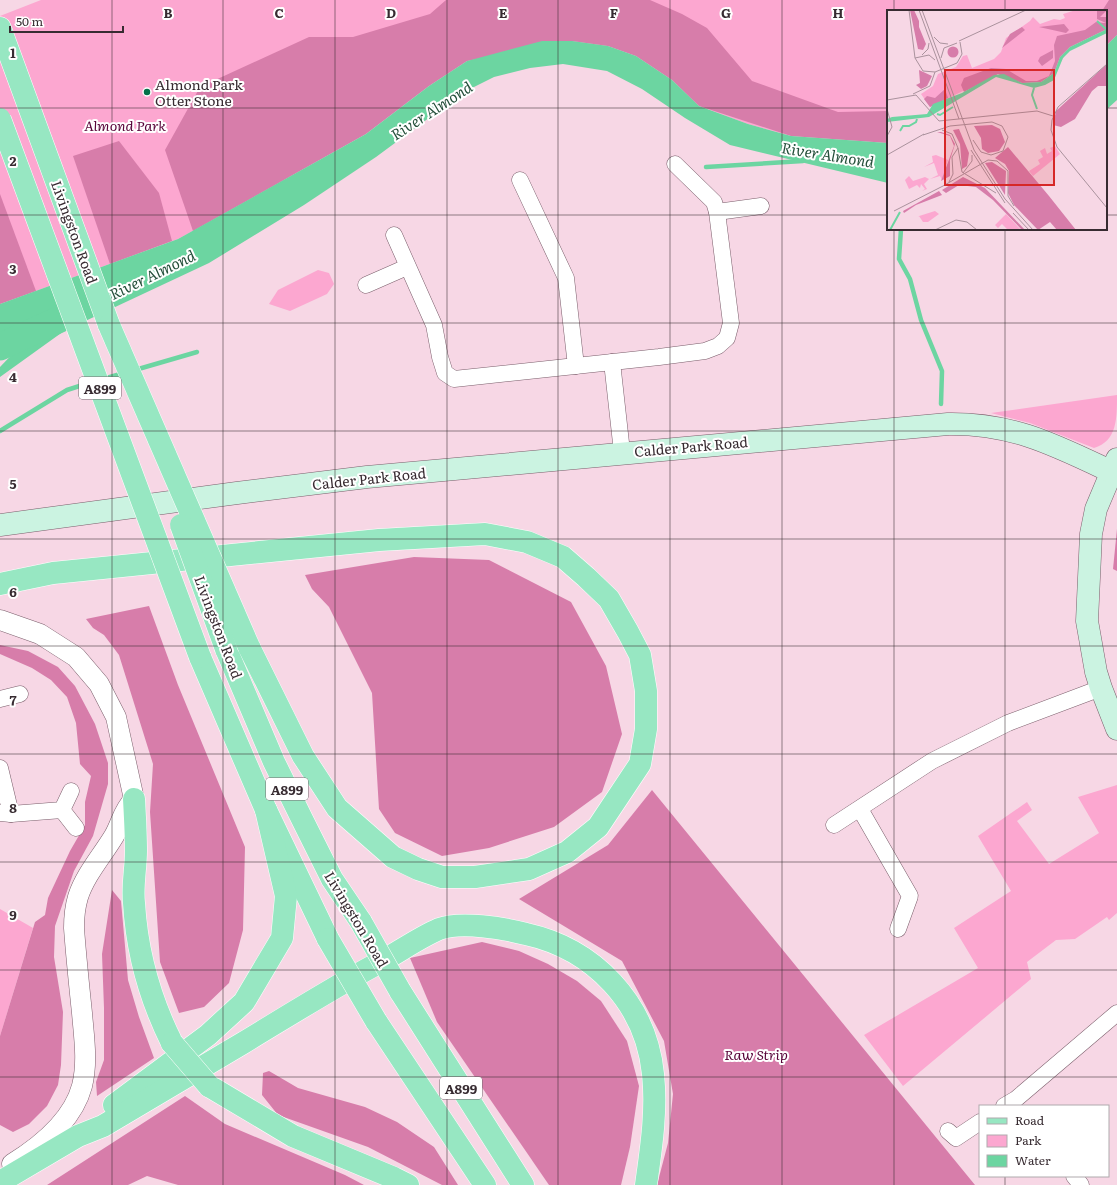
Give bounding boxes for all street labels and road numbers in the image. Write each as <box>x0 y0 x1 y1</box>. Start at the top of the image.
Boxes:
street label: Livingston Road <box>47 177 103 287</box>
road number: A899 <box>79 377 121 399</box>
street label: Calder Park Road <box>633 431 749 461</box>
street label: Calder Park Road <box>311 462 427 494</box>
street label: Livingston Road <box>190 573 248 682</box>
road number: A899 <box>266 778 308 800</box>
street label: Livingston Road <box>320 867 394 971</box>
road number: A899 <box>440 1077 482 1099</box>

